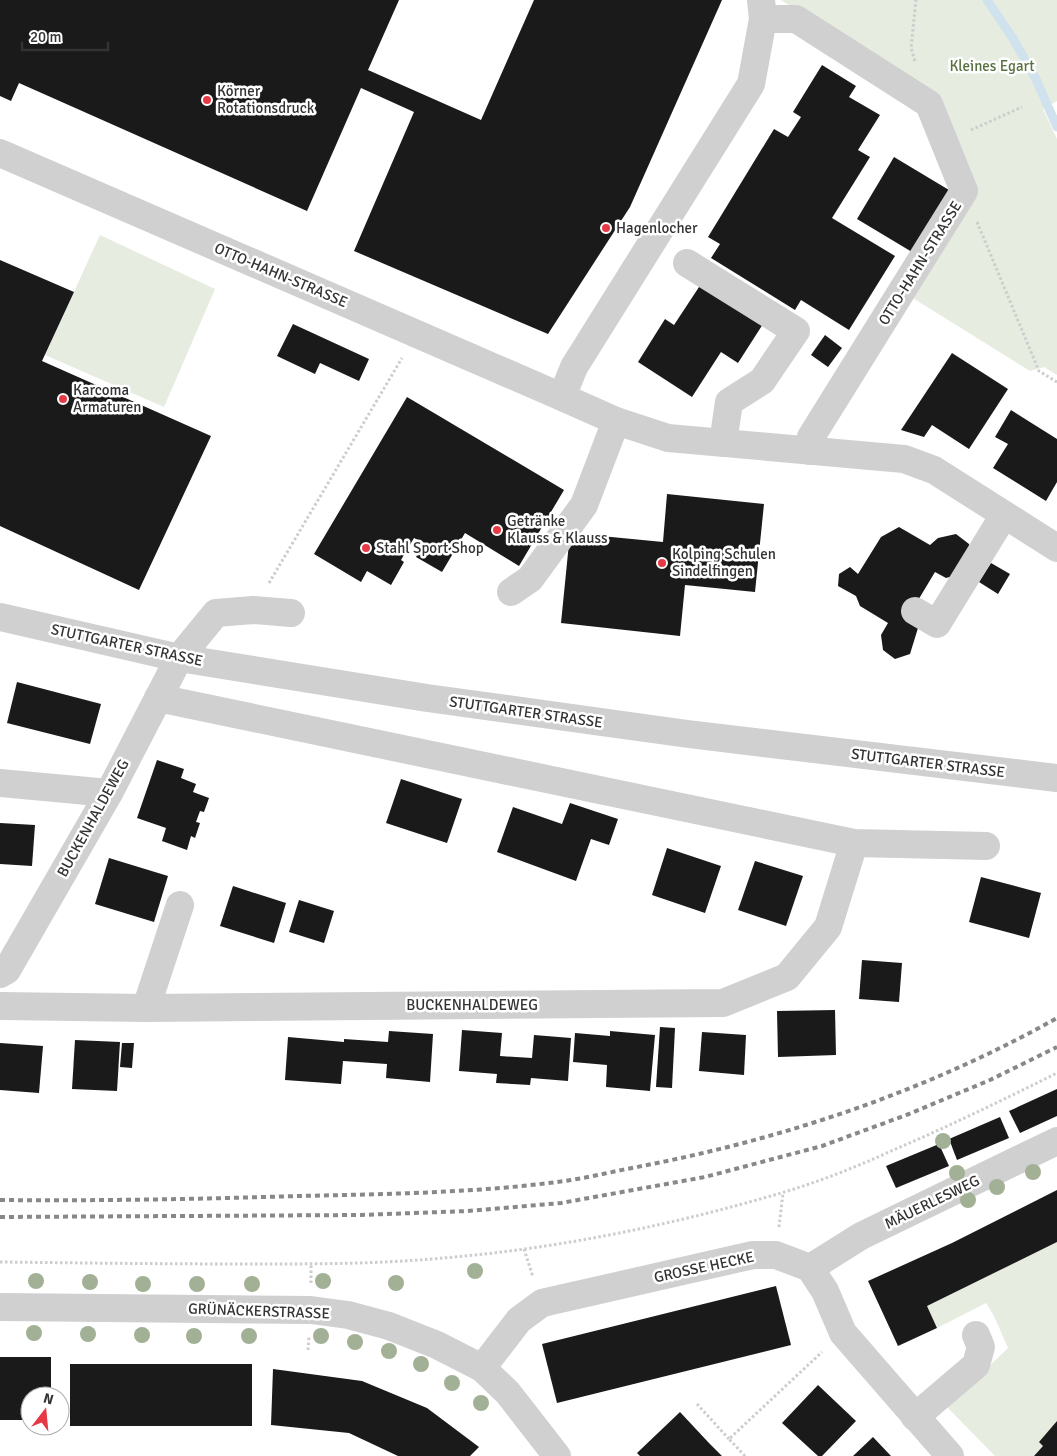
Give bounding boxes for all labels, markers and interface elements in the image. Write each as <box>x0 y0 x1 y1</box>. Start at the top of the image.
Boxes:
scale bar <box>22 20 109 52</box>
text: 20 m <box>30 28 61 46</box>
park label: Kleines Egart <box>949 57 1035 75</box>
place label: Körner Rotationsdruck <box>217 82 315 117</box>
marker: Körner Rotationsdruck <box>201 94 213 106</box>
street label: OTTO-HAHN-STRASSE <box>875 198 965 328</box>
place label: Hagenlocher <box>616 219 698 237</box>
marker: Hagenlocher <box>600 222 612 234</box>
street label: OTTO-HAHN-STRASSE <box>212 239 350 311</box>
place label: Karcoma Armaturen <box>73 381 141 416</box>
marker: Karcoma Armaturen <box>57 393 69 405</box>
place label: Getränke Klauss & Klauss <box>507 512 608 547</box>
marker: Getränke Klauss & Klauss <box>491 524 503 536</box>
place label: Stahl Sport Shop <box>376 539 484 557</box>
marker: Stahl Sport Shop <box>360 542 372 554</box>
place label: Kolping Schulen Sindelfingen <box>672 545 776 580</box>
marker: Kolping Schulen Sindelfingen <box>656 557 668 569</box>
street label: STUTTGARTER STRASSE <box>50 620 204 670</box>
street label: STUTTGARTER STRASSE <box>448 692 604 732</box>
street label: STUTTGARTER STRASSE <box>850 745 1006 781</box>
street label: BUCKENHALDEWEG <box>53 756 133 880</box>
street label: BUCKENHALDEWEG <box>406 996 538 1014</box>
street label: MÄUERLESWEG <box>882 1171 982 1233</box>
street label: GROSSE HECKE <box>652 1248 756 1286</box>
street label: GRÜNÄCKERSTRASSE <box>188 1300 330 1322</box>
north arrow <box>20 1386 70 1436</box>
text: N <box>41 1389 55 1408</box>

